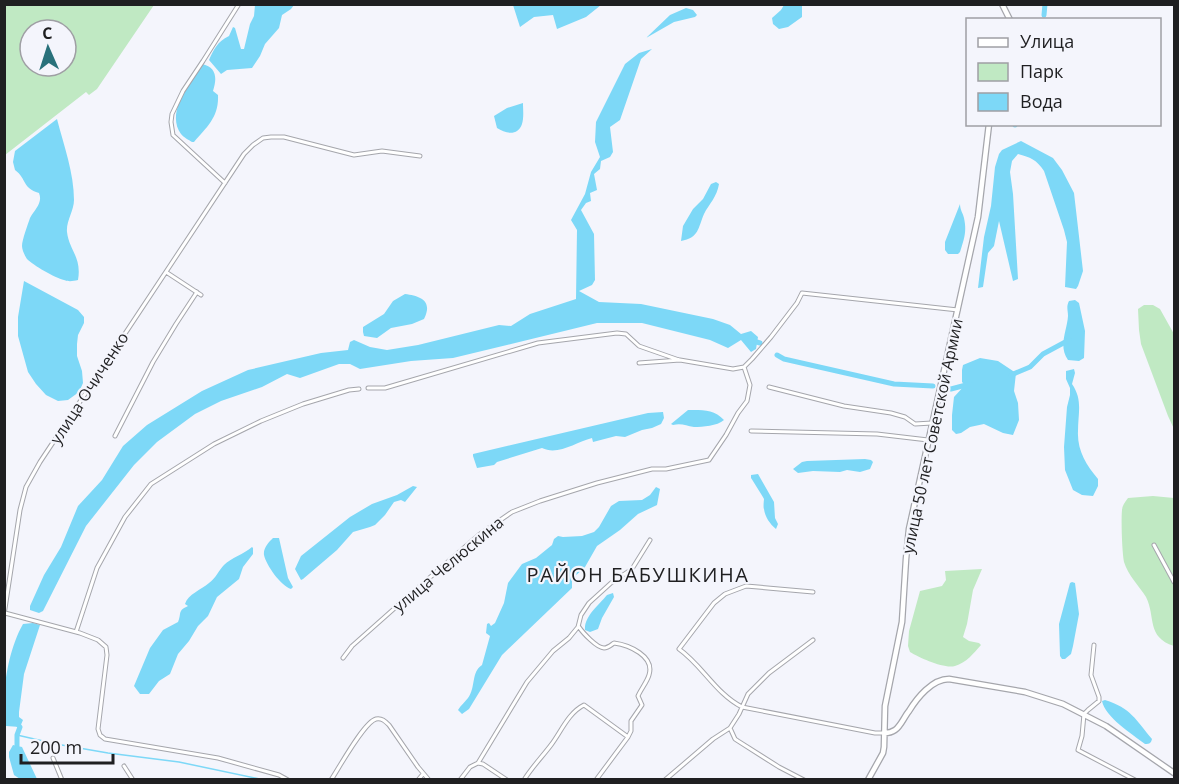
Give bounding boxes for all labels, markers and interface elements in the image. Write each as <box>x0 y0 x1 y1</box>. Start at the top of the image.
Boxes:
north arrow <box>18 18 78 78</box>
legend <box>966 18 1161 126</box>
text: С <box>42 22 53 44</box>
text: Улица <box>1020 29 1074 53</box>
text: Парк <box>1020 59 1064 83</box>
text: Вода <box>1020 89 1063 113</box>
street label: улица 50 лет Советской Армии <box>896 316 968 556</box>
street label: улица Очиченко <box>45 328 133 448</box>
street label: улица Челюскина <box>388 511 508 617</box>
district label: РАЙОН БАБУШКИНА <box>527 561 749 588</box>
scale bar <box>21 727 112 765</box>
text: 200 m <box>30 735 82 759</box>

